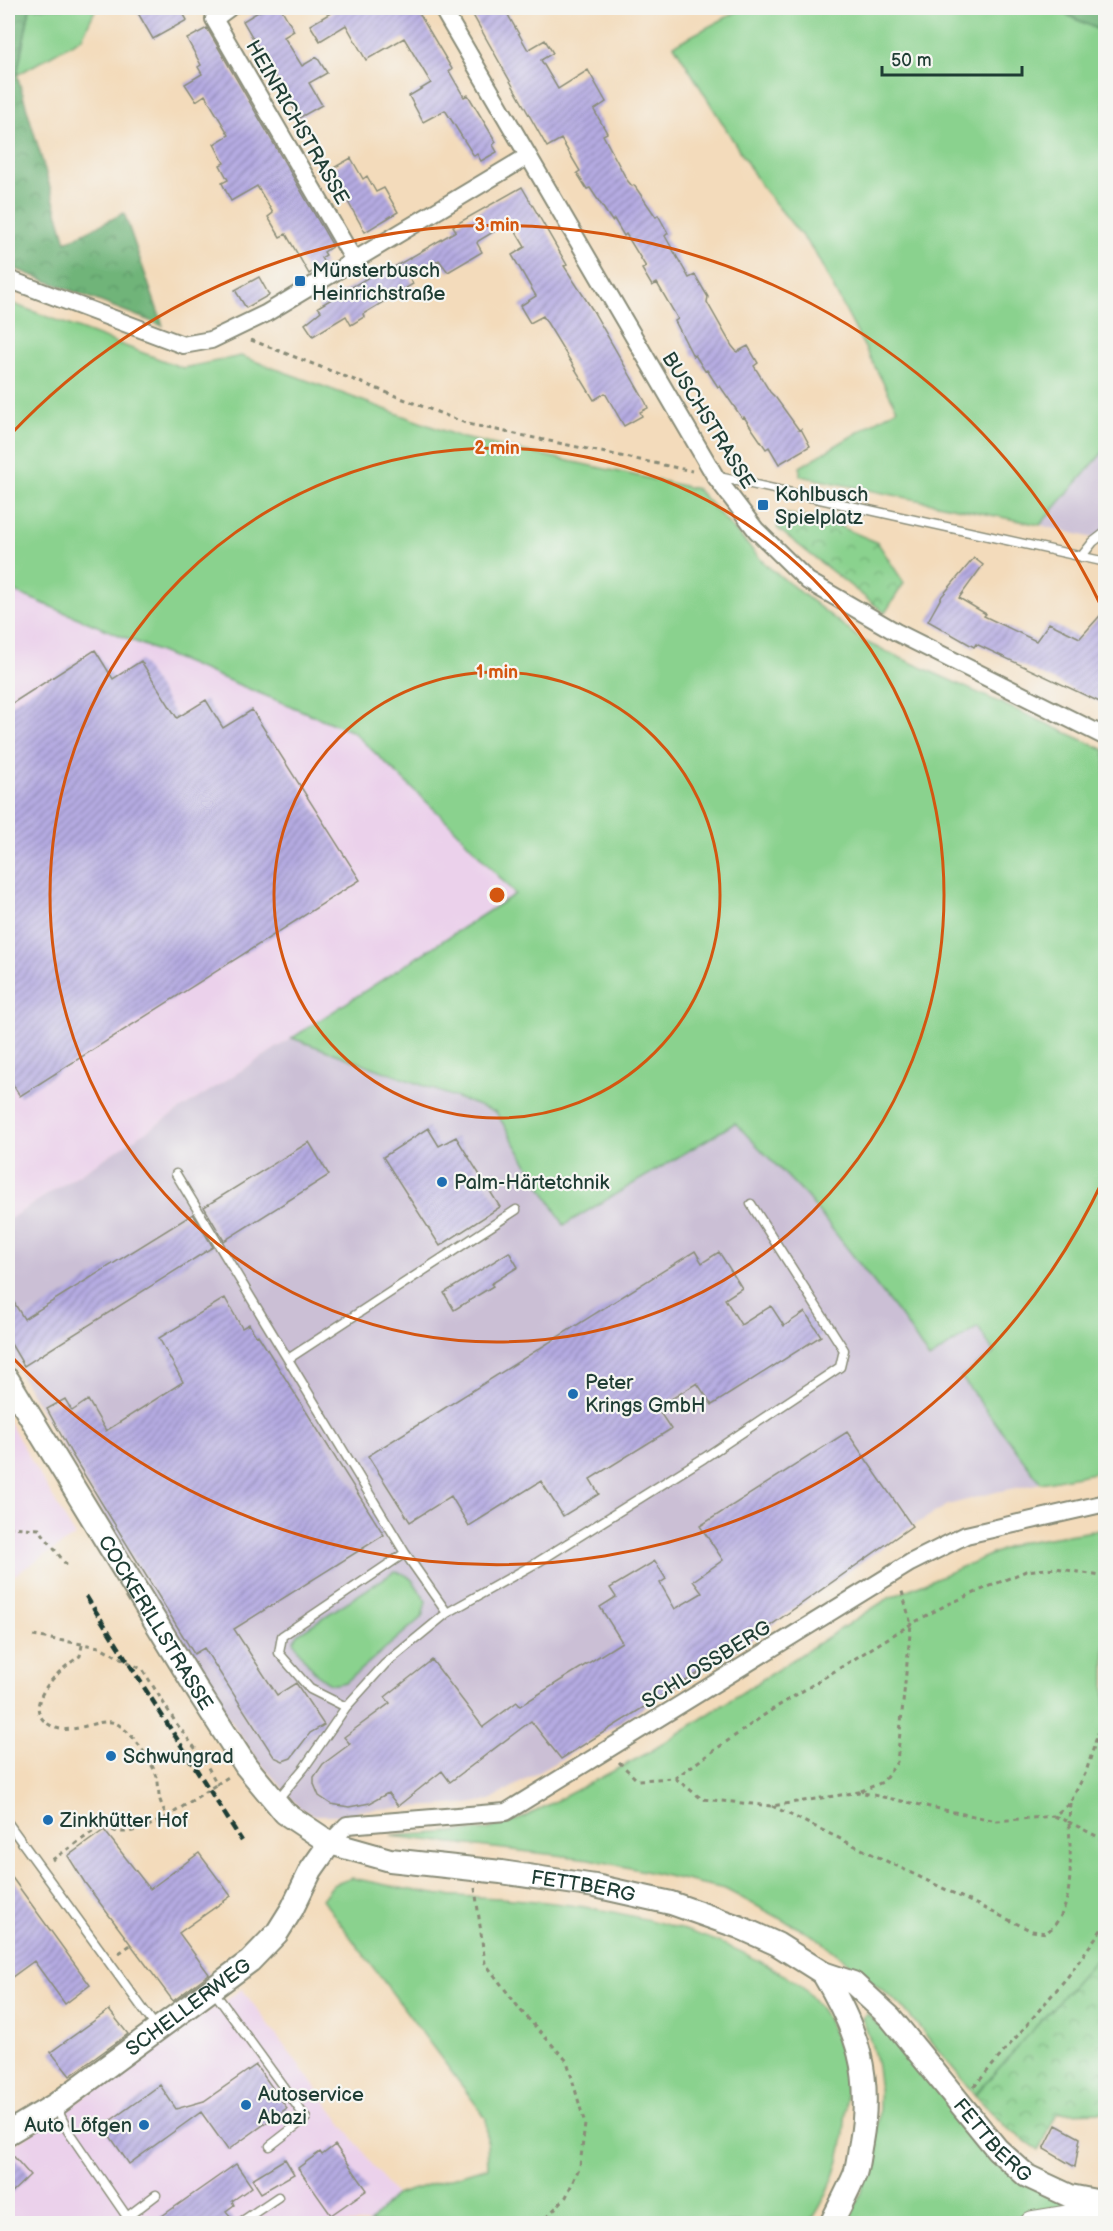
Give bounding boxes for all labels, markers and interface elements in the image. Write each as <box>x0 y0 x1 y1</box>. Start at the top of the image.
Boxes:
street label: HEINRICHSTRASSE <box>240 36 354 209</box>
scale bar <box>882 39 1022 77</box>
text: 50 m <box>891 50 932 71</box>
text: 3 min <box>474 215 520 236</box>
place label: Münsterbusch Heinrichstraße <box>312 259 445 306</box>
marker: Münsterbusch Heinrichstraße <box>293 274 307 288</box>
street label: BUSCHSTRASSE <box>656 348 760 493</box>
text: 2 min <box>474 438 520 459</box>
place label: Kohlbusch Spielplatz <box>775 483 868 530</box>
marker: Kohlbusch Spielplatz <box>756 498 770 512</box>
text: 1 min <box>476 662 518 683</box>
centre of rings <box>487 885 507 905</box>
place label: Palm-Härtetchnik <box>454 1171 609 1195</box>
marker: Palm-Härtetchnik <box>435 1175 449 1189</box>
place label: Peter Krings GmbH <box>585 1371 706 1418</box>
marker: Peter Krings GmbH <box>566 1387 580 1401</box>
street label: COCKERILLSTRASSE <box>93 1531 218 1715</box>
street label: SCHLOSSBERG <box>638 1616 775 1714</box>
place label: Schwungrad <box>123 1745 234 1769</box>
marker: Schwungrad <box>104 1749 118 1763</box>
place label: Zinkhütter Hof <box>59 1809 188 1833</box>
marker: Zinkhütter Hof <box>41 1813 55 1827</box>
street label: FETTBERG <box>529 1866 637 1908</box>
street label: SCHELLERWEG <box>121 1954 256 2062</box>
place label: Autoservice Abazi <box>258 2083 364 2130</box>
street label: FETTBERG <box>948 2094 1036 2188</box>
marker: Autoservice Abazi <box>239 2098 253 2112</box>
place label: Auto Löfgen <box>24 2114 132 2138</box>
marker: Auto Löfgen <box>137 2118 151 2132</box>

